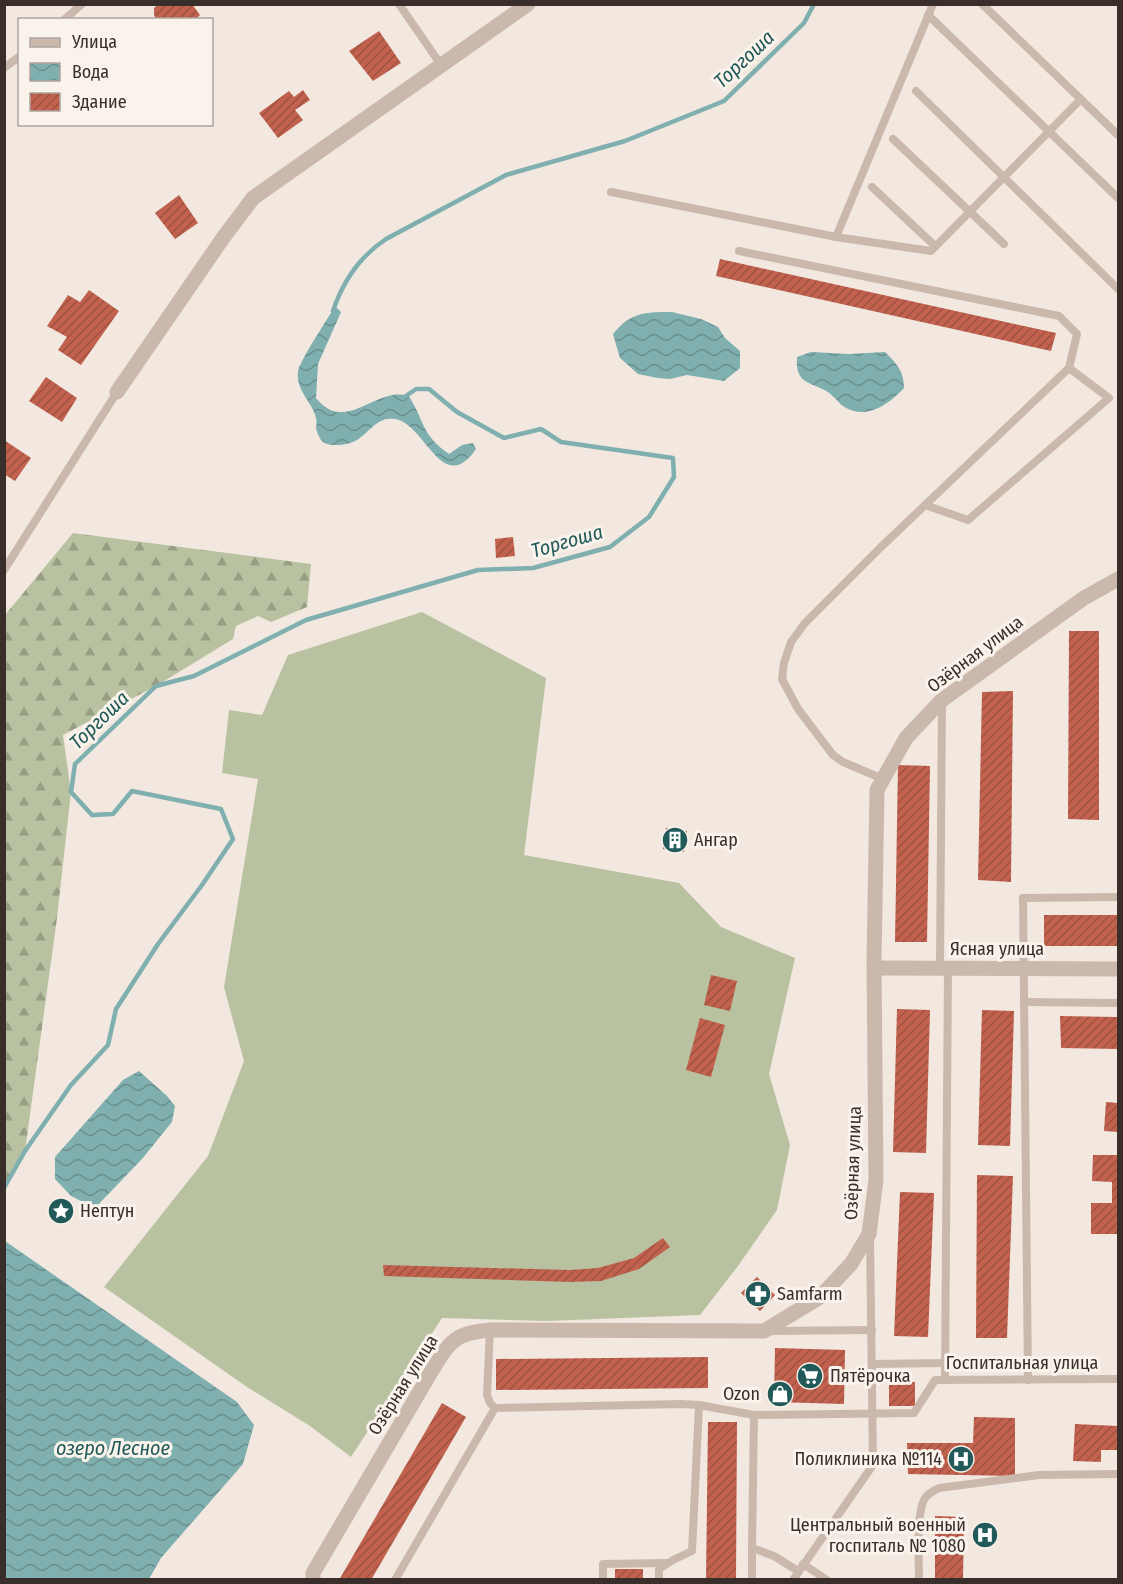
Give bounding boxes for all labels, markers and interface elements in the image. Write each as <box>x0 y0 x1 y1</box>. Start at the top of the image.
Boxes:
legend <box>18 18 213 126</box>
water label: Торгоша <box>709 25 779 93</box>
text: Улица <box>71 31 117 53</box>
text: Вода <box>72 61 109 83</box>
text: Здание <box>72 91 127 113</box>
water label: Торгоша <box>528 519 606 563</box>
street label: Озёрная улица <box>923 611 1027 697</box>
water label: Торгоша <box>64 686 134 754</box>
building icon: Ангар <box>660 825 690 855</box>
place label: Ангар <box>694 829 738 851</box>
street label: Ясная улица <box>950 938 1044 960</box>
street label: Озёрная улица <box>840 1105 866 1220</box>
place icon: Нептун <box>46 1196 76 1226</box>
place label: Нептун <box>80 1200 134 1222</box>
pharmacy icon: Samfarm <box>743 1279 773 1309</box>
place label: Samfarm <box>777 1283 843 1305</box>
street label: Озёрная улица <box>363 1331 443 1439</box>
street label: Госпитальная улица <box>946 1352 1098 1374</box>
supermarket icon: Пятёрочка <box>795 1361 825 1391</box>
place label: Пятёрочка <box>830 1365 911 1387</box>
shop icon: Ozon <box>765 1379 795 1409</box>
place label: Ozon <box>723 1383 760 1405</box>
water label: озеро Лесное <box>56 1436 171 1460</box>
hospital icon: Поликлиника №114 <box>946 1444 976 1474</box>
place label: Поликлиника №114 <box>794 1448 942 1470</box>
place label: Центральный военный госпиталь № 1080 <box>790 1514 966 1557</box>
hospital icon: Центральный военный госпиталь № 1080 <box>970 1520 1000 1550</box>

